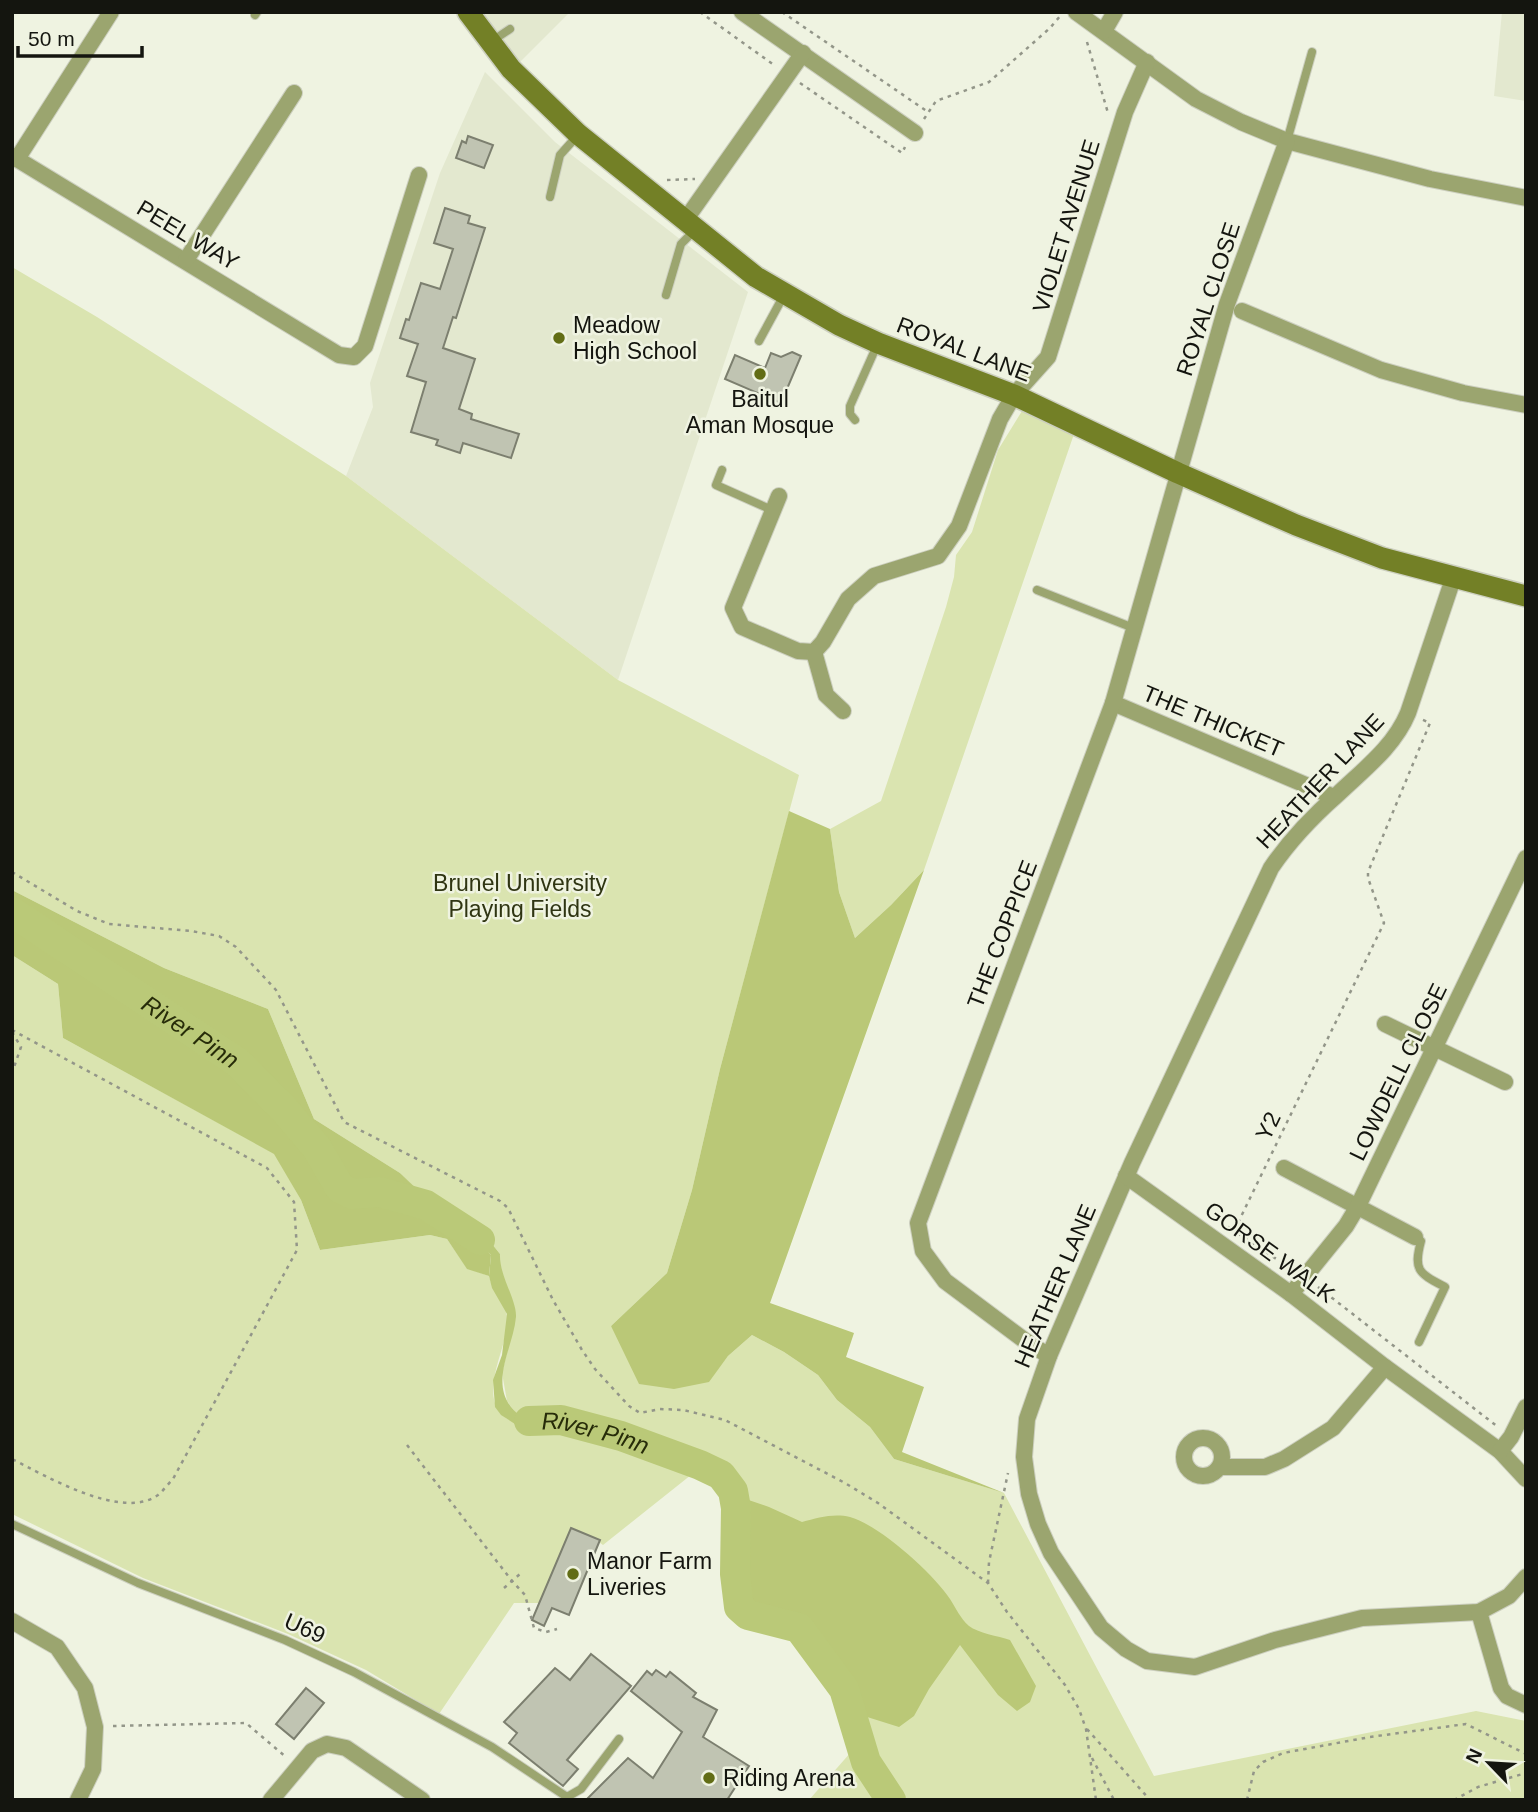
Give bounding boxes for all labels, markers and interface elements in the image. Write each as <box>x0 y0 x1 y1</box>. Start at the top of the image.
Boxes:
scale bar <box>18 14 142 58</box>
text: 50 m <box>28 27 75 50</box>
street label: VIOLET AVENUE <box>1027 136 1105 316</box>
street label: PEEL WAY <box>132 194 244 276</box>
street label: ROYAL CLOSE <box>1171 219 1245 379</box>
street label: ROYAL LANE <box>893 311 1035 387</box>
place label: Meadow High School <box>573 312 697 364</box>
marker: Meadow High School <box>551 330 567 346</box>
marker: Baitul Aman Mosque <box>752 366 768 382</box>
place label: Baitul Aman Mosque <box>686 386 834 438</box>
street label: THE THICKET <box>1139 680 1287 762</box>
street label: HEATHER LANE <box>1251 708 1389 854</box>
street label: THE COPPICE <box>962 857 1042 1011</box>
park label: Brunel University Playing Fields <box>433 870 607 922</box>
street label: LOWDELL CLOSE <box>1344 979 1452 1165</box>
water label: River Pinn <box>137 989 244 1073</box>
street label: Y2 <box>1250 1108 1286 1144</box>
street label: GORSE WALK <box>1200 1196 1340 1308</box>
street label: HEATHER LANE <box>1009 1201 1101 1371</box>
water label: River Pinn <box>541 1406 653 1459</box>
place label: Manor Farm Liveries <box>587 1548 712 1600</box>
marker: Manor Farm Liveries <box>565 1566 581 1582</box>
street label: U69 <box>280 1608 330 1648</box>
north arrow <box>1454 1728 1524 1798</box>
text: N <box>1462 1745 1486 1767</box>
place label: Riding Arena <box>723 1765 855 1791</box>
marker: Riding Arena <box>701 1770 717 1786</box>

